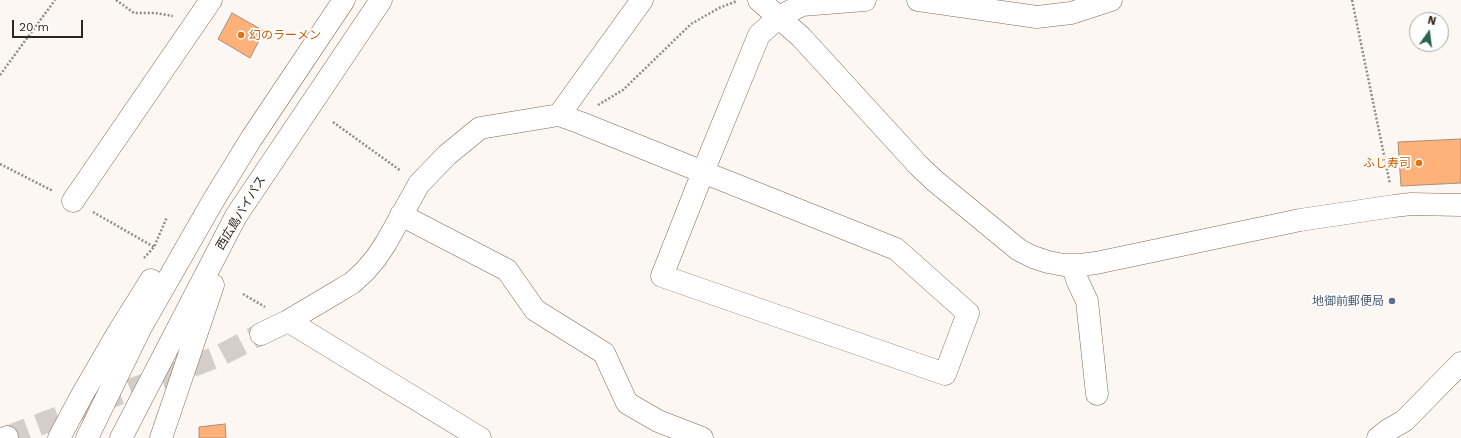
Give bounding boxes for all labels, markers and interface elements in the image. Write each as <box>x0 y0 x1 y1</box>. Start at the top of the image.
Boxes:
scale bar <box>14 12 85 38</box>
north arrow <box>1409 12 1449 52</box>
text: N <box>1426 14 1437 28</box>
text: 20 m <box>19 20 49 34</box>
place label: 幻のラーメン <box>249 28 321 42</box>
marker: 幻のラーメン <box>236 30 246 40</box>
place label: ふじ寿司 <box>1363 156 1411 170</box>
marker: ふじ寿司 <box>1414 158 1424 168</box>
street label: 西広島バイパス <box>213 173 269 253</box>
place label: 地御前郵便局 <box>1312 294 1384 308</box>
marker: 地御前郵便局 <box>1387 296 1397 306</box>

